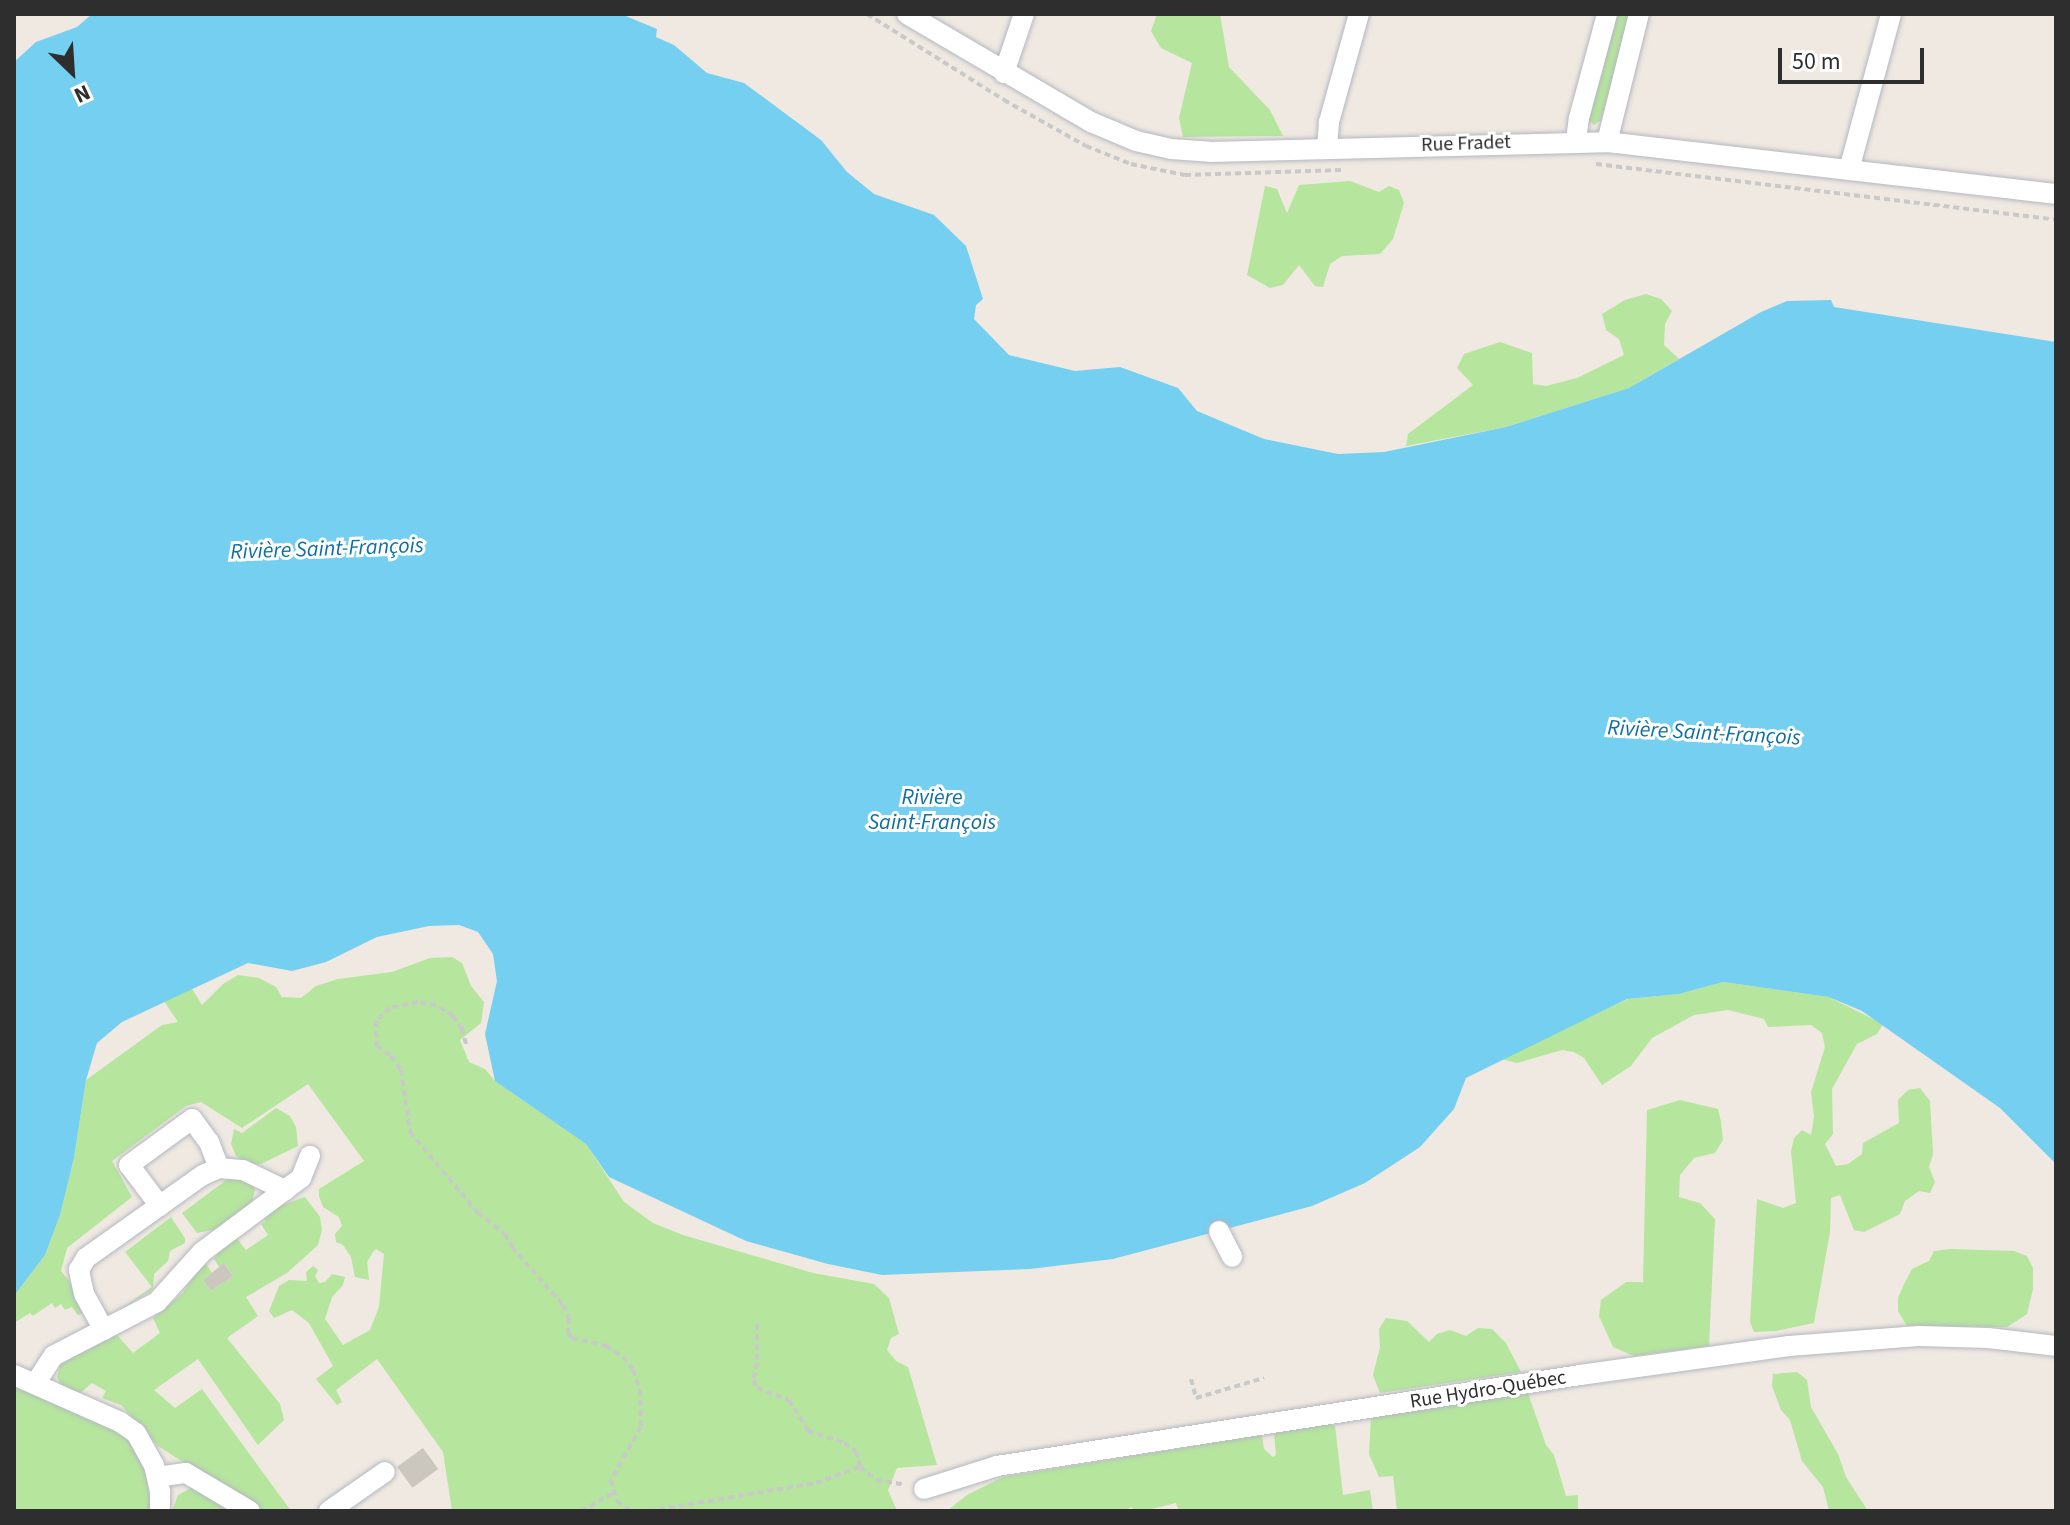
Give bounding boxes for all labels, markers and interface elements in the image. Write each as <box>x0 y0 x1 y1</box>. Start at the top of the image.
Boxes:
north arrow <box>32 32 112 112</box>
scale bar <box>1782 32 1928 82</box>
text: 50 m <box>1792 44 1841 79</box>
text: N <box>69 76 96 111</box>
street label: Rue Fradet <box>1421 130 1511 158</box>
water label: Rivière Saint-François <box>230 532 424 566</box>
water label: Rivière Saint-François <box>1607 715 1801 751</box>
water label: Rivière Saint-François <box>868 784 996 836</box>
street label: Rue Hydro-Québec <box>1408 1366 1568 1414</box>

